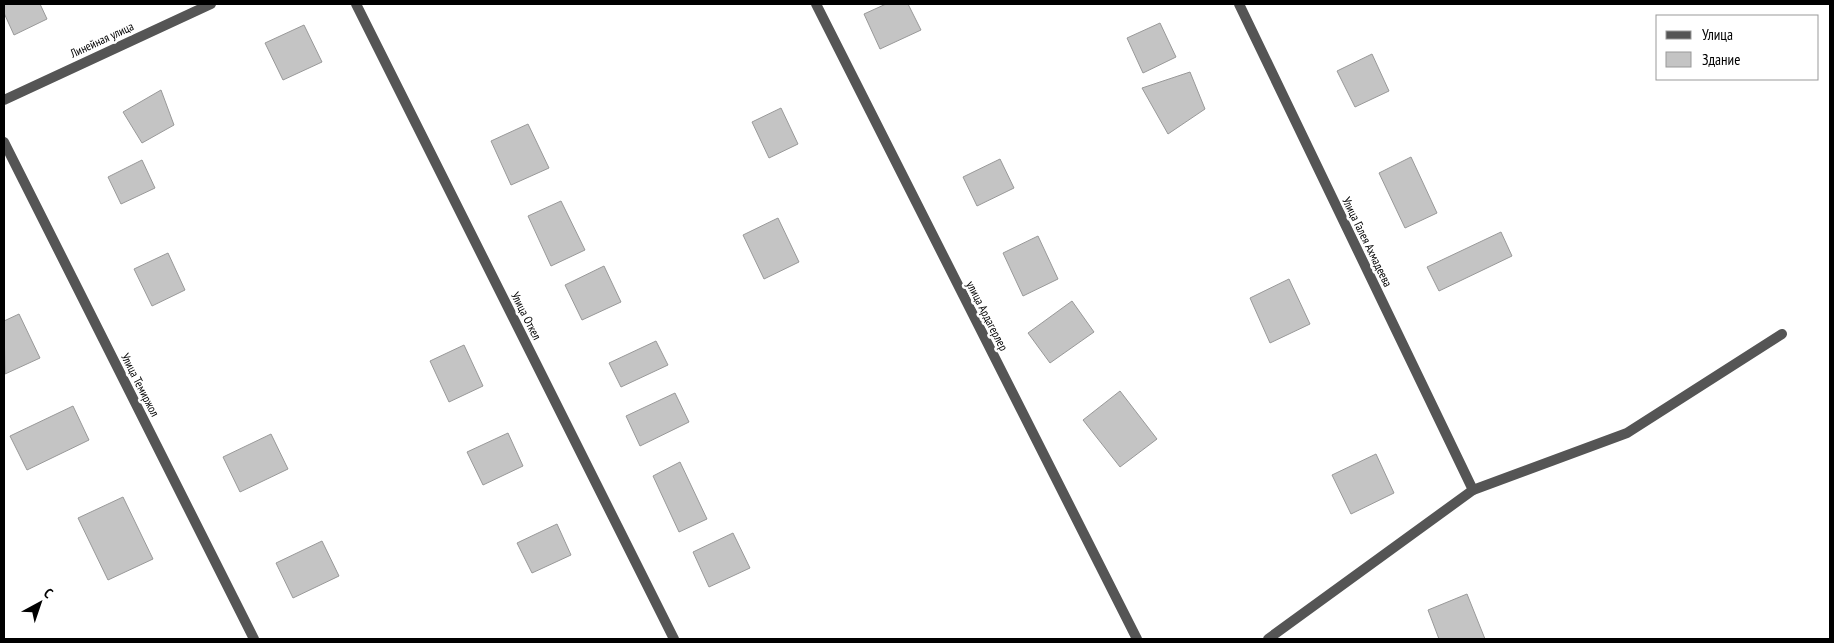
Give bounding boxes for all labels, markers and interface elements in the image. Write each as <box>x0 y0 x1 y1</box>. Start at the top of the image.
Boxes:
legend <box>1656 15 1819 80</box>
street label: Линейная улица <box>67 18 136 61</box>
text: Улица <box>1702 25 1733 44</box>
text: Здание <box>1702 50 1740 69</box>
street label: Улица Галея Ахмадеева <box>1339 194 1396 289</box>
street label: улица Ардагерлер <box>963 278 1011 353</box>
street label: Улица Откел <box>508 289 545 342</box>
street label: Улица Темиржол <box>118 351 163 419</box>
north arrow <box>15 578 65 628</box>
text: С <box>40 584 57 602</box>

